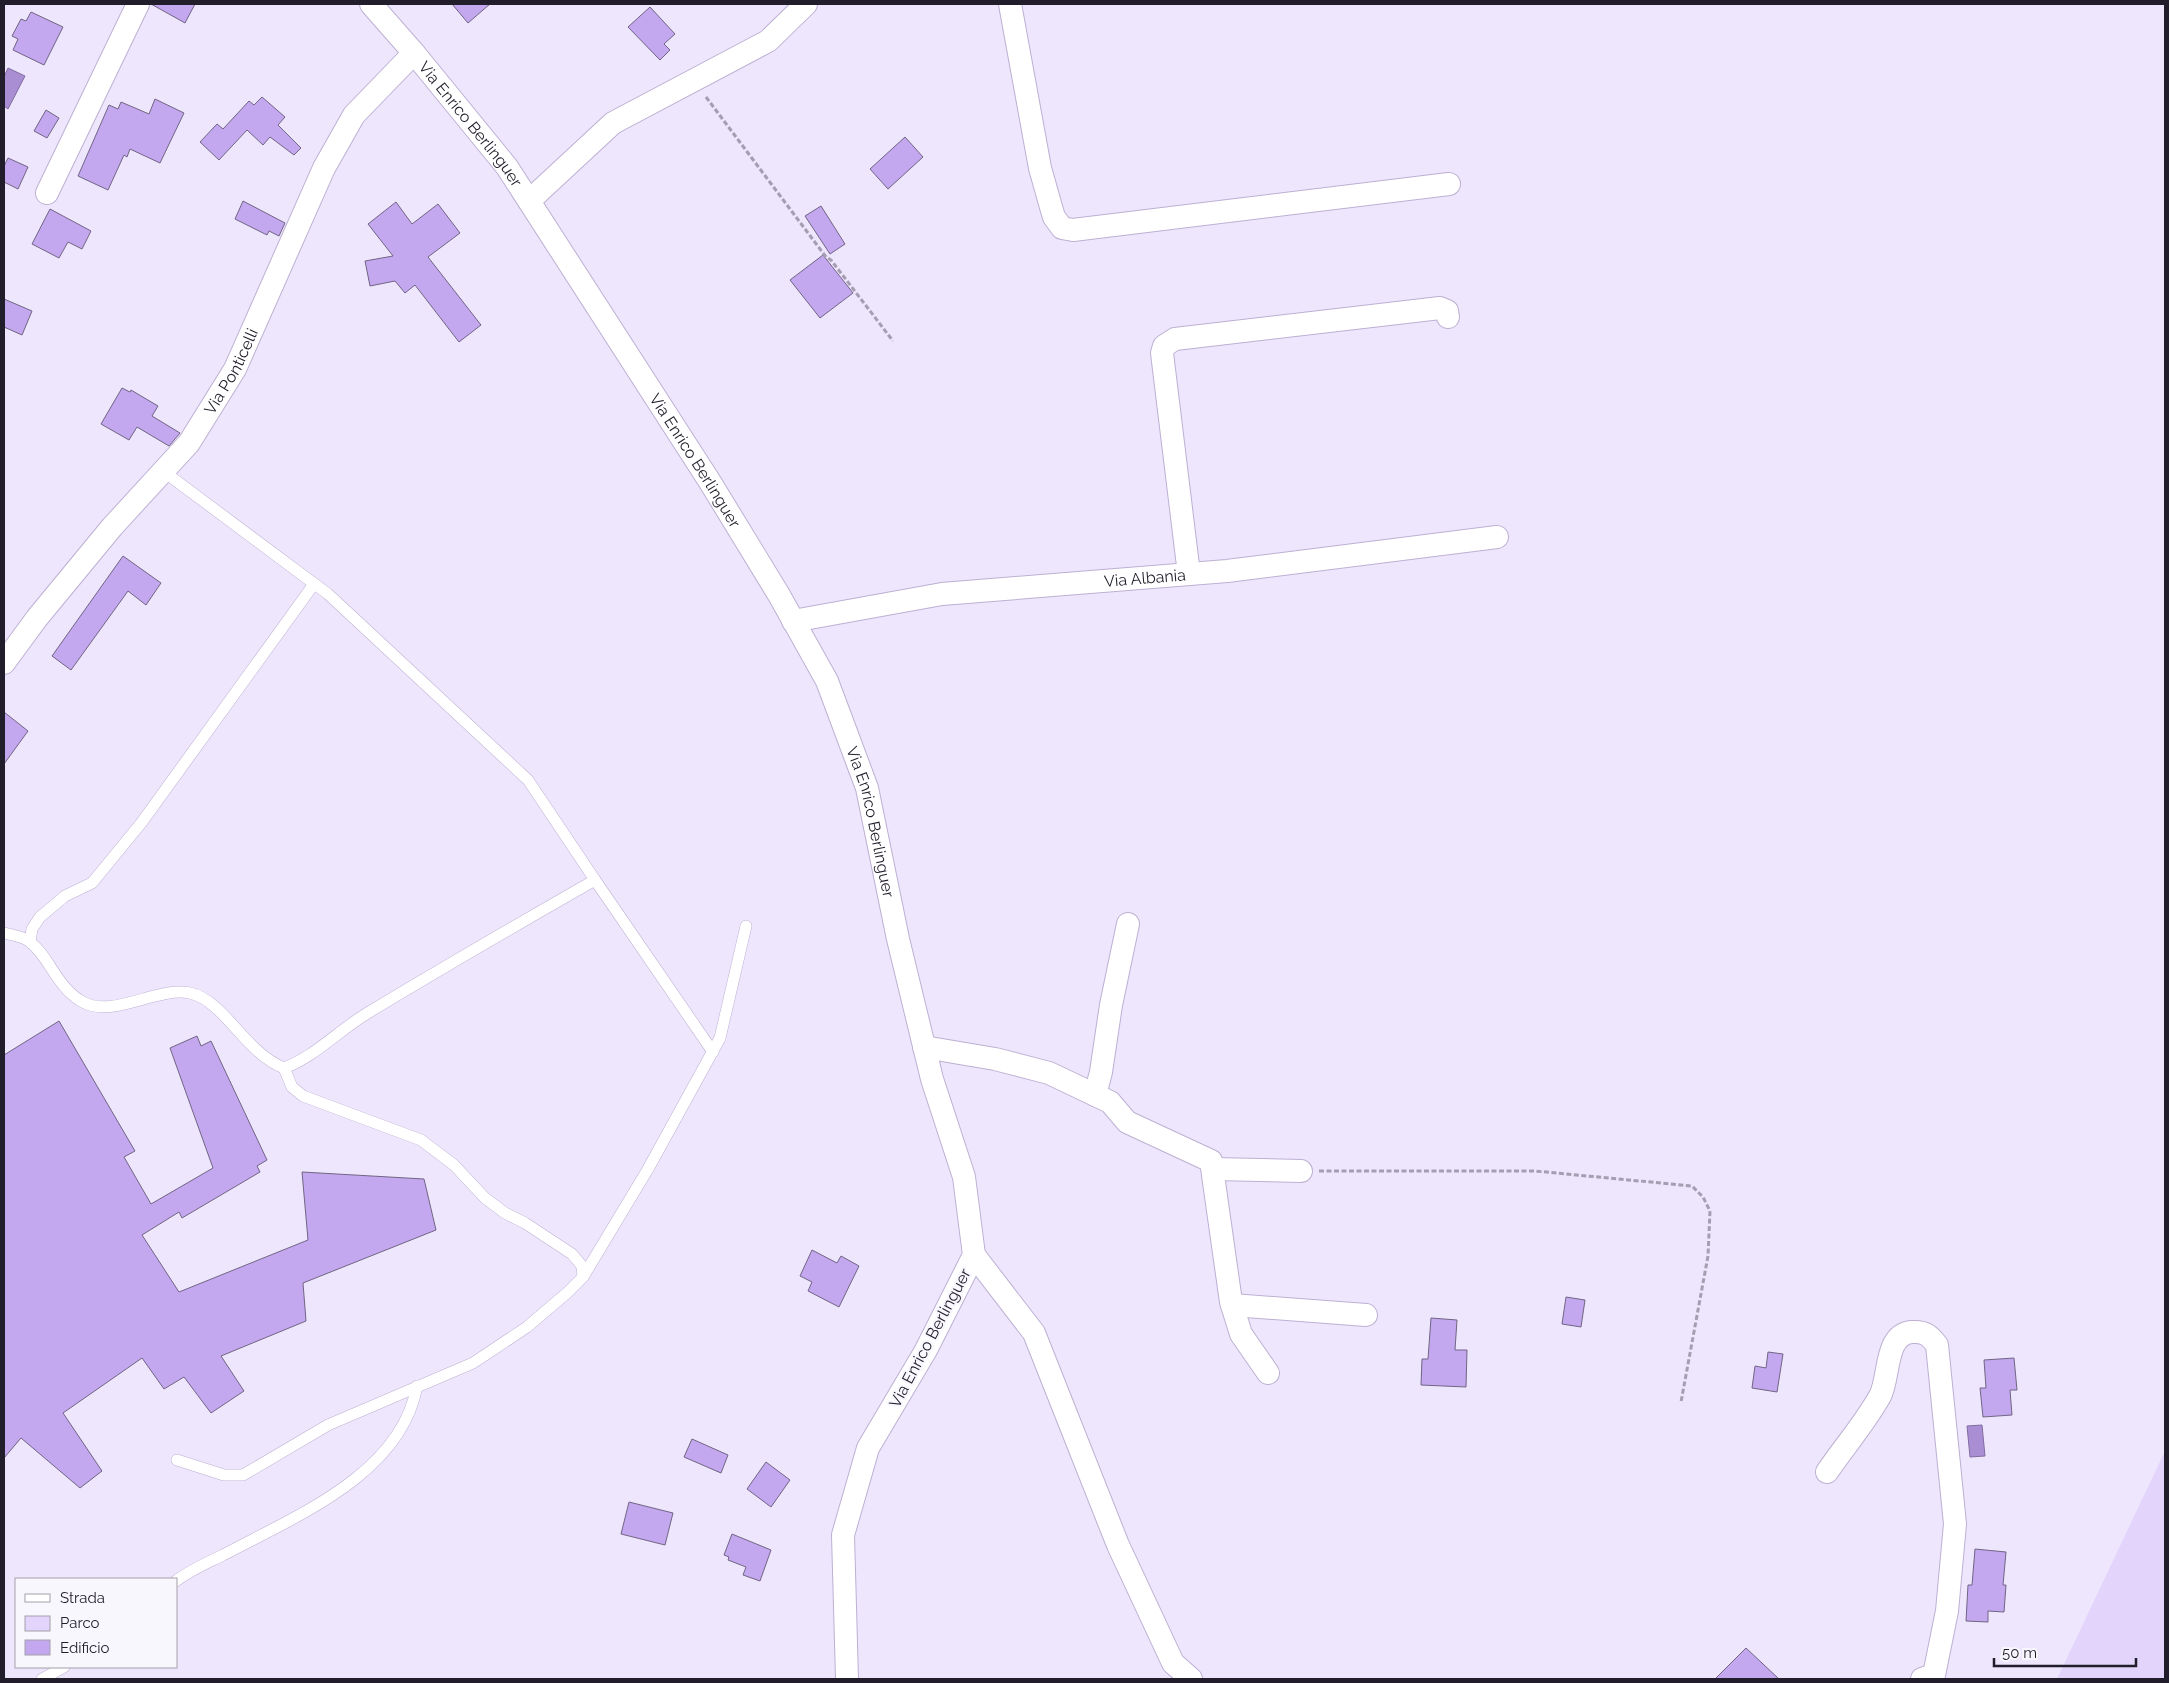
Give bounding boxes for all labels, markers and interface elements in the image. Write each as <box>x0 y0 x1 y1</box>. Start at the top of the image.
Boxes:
street label: Via Enrico Berlinguer <box>415 57 527 190</box>
street label: Via Ponticelli <box>200 325 261 418</box>
street label: Via Enrico Berlinguer <box>646 390 745 531</box>
street label: Via Albania <box>1103 565 1187 590</box>
street label: Via Enrico Berlinguer <box>843 744 899 899</box>
street label: Via Enrico Berlinguer <box>885 1265 975 1411</box>
legend <box>15 1578 178 1668</box>
text: Strada <box>60 1589 105 1607</box>
text: Parco <box>60 1614 100 1632</box>
scale bar <box>1994 1636 2136 1668</box>
text: Edificio <box>60 1639 110 1657</box>
text: 50 m <box>2002 1644 2037 1662</box>

